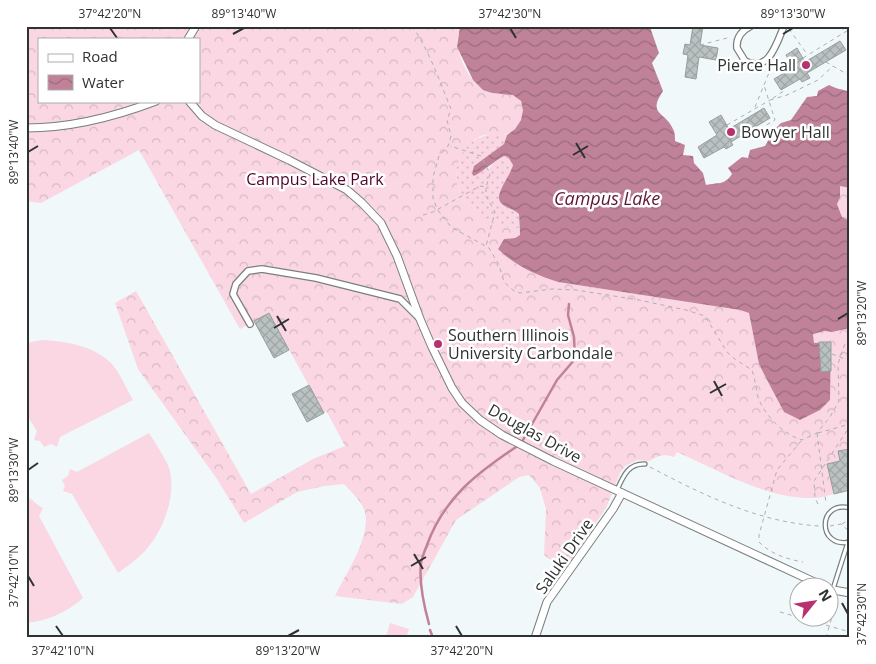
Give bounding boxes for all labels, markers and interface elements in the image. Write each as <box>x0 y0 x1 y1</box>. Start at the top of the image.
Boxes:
text: 37°42'20"N <box>79 5 141 22</box>
text: 89°13'40"W <box>212 5 276 22</box>
text: 37°42'30"N <box>479 5 541 22</box>
text: 89°13'30"W <box>761 5 825 22</box>
legend <box>38 38 200 102</box>
text: Road <box>82 46 118 66</box>
place label: Pierce Hall <box>717 54 796 76</box>
marker: Pierce Hall <box>800 59 812 71</box>
text: Water <box>82 72 124 92</box>
text: 89°13'40"W <box>5 120 22 184</box>
place label: Bowyer Hall <box>741 121 830 143</box>
marker: Bowyer Hall <box>725 126 737 138</box>
park label: Campus Lake Park <box>246 168 384 190</box>
water label: Campus Lake <box>554 186 660 210</box>
text: 89°13'20"W <box>853 281 870 345</box>
place label: Southern Illinois University Carbondale <box>448 324 613 364</box>
marker: Southern Illinois University Carbondale <box>432 338 444 350</box>
street label: Douglas Drive <box>484 398 586 468</box>
text: 89°13'30"W <box>5 438 22 502</box>
street label: Saluki Drive <box>530 514 598 598</box>
text: 37°42'10"N <box>5 545 22 607</box>
north arrow <box>788 576 838 626</box>
text: 37°42'30"N <box>853 583 870 645</box>
text: N <box>815 586 837 605</box>
text: 37°42'10"N <box>32 642 94 659</box>
text: 89°13'20"W <box>256 642 320 659</box>
text: 37°42'20"N <box>431 642 493 659</box>

